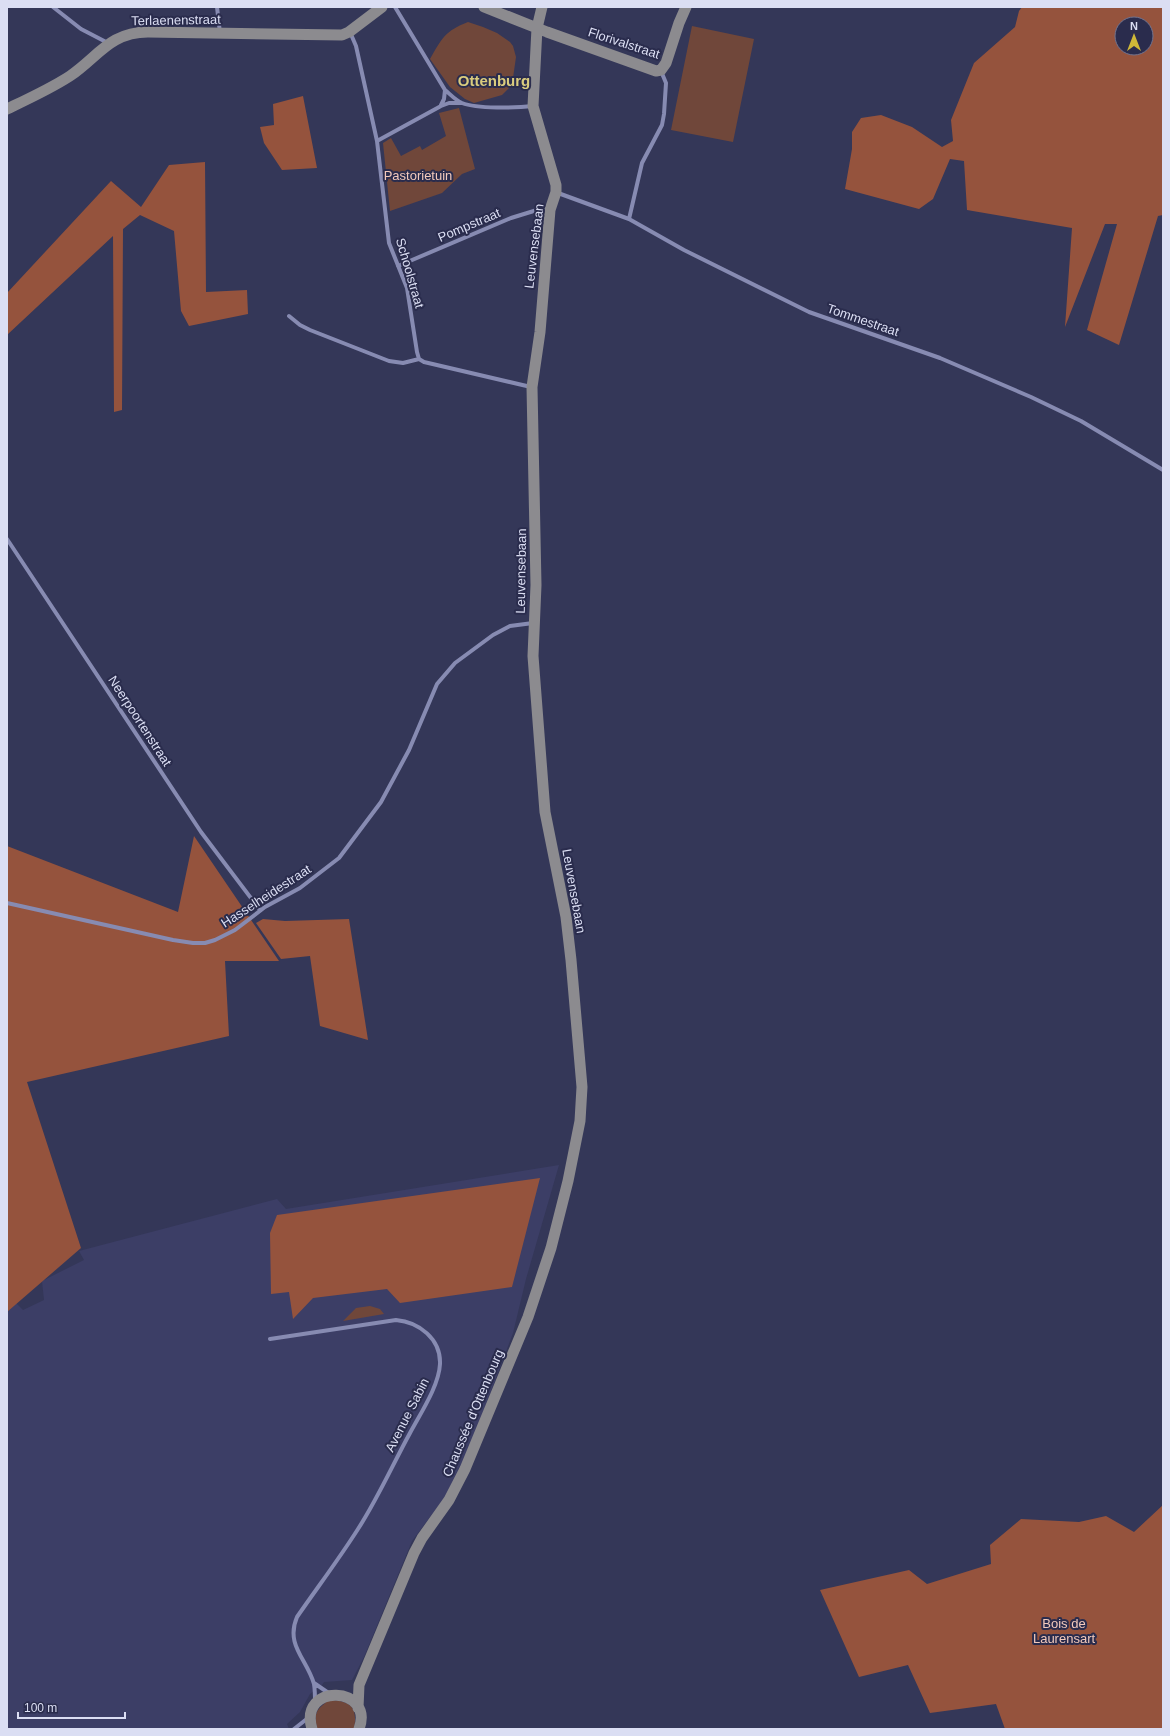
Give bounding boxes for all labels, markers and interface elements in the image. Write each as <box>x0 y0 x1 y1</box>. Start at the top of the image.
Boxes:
street label: Terlaenenstraat <box>131 12 221 28</box>
north arrow <box>1114 16 1154 56</box>
text: N <box>1130 20 1138 32</box>
street label: Florivalstraat <box>586 24 662 62</box>
district label: Ottenburg <box>458 72 530 89</box>
park label: Pastorietuin <box>384 168 452 183</box>
street label: Leuvensebaan <box>521 203 547 289</box>
street label: Pompstraat <box>435 205 503 245</box>
street label: Schoolstraat <box>393 236 427 310</box>
street label: Tommestraat <box>825 301 901 339</box>
street label: Leuvensebaan <box>513 528 529 614</box>
street label: Neerpoortenstraat <box>105 673 175 769</box>
street label: Leuvensebaan <box>559 848 589 934</box>
street label: Hasselheidestraat <box>218 861 314 931</box>
street label: Chaussée d'Ottenbourg <box>439 1347 507 1479</box>
street label: Avenue Sabin <box>382 1376 432 1454</box>
park label: Bois de Laurensart <box>1033 1616 1095 1646</box>
scale bar <box>18 1694 125 1720</box>
text: 100 m <box>24 1701 57 1715</box>

